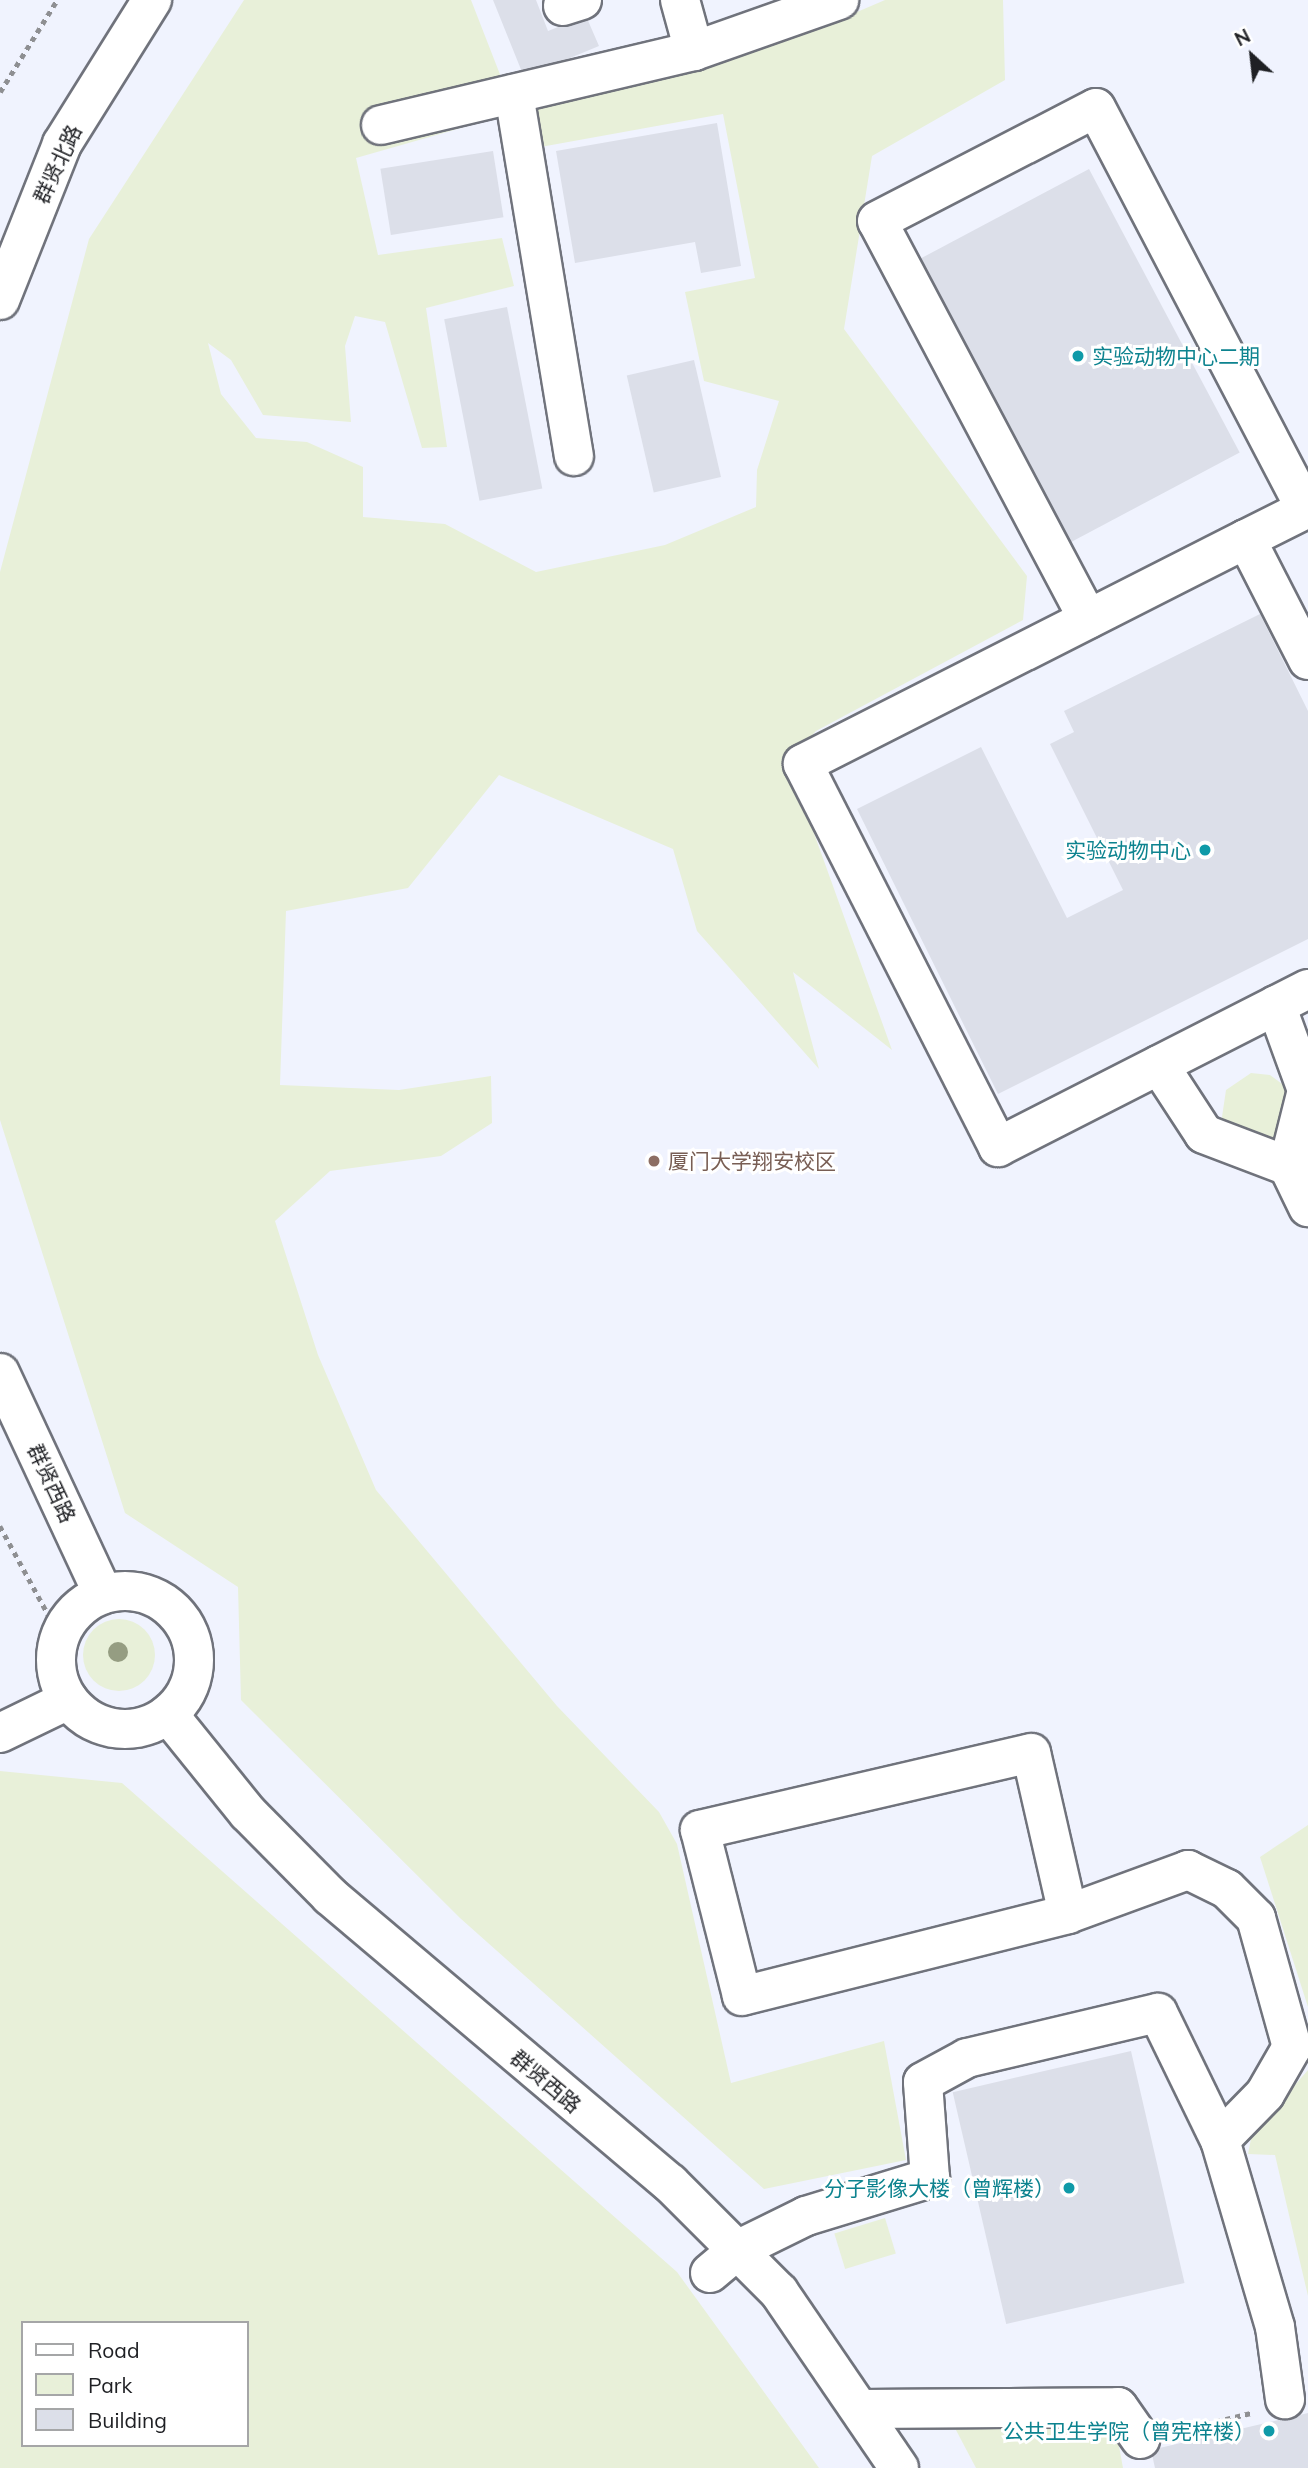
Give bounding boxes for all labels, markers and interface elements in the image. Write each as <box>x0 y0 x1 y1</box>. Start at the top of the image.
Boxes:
north arrow <box>1217 21 1287 91</box>
text: N <box>1231 23 1254 51</box>
street label: 群贤北路 <box>28 121 86 207</box>
place label: 实验动物中心二期 <box>1092 343 1260 369</box>
marker: 实验动物中心二期 <box>1070 348 1086 364</box>
place label: 实验动物中心 <box>1065 837 1191 863</box>
marker: 实验动物中心 <box>1197 842 1213 858</box>
place label: 厦门大学翔安校区 <box>668 1148 836 1174</box>
marker: 厦门大学翔安校区 <box>646 1153 662 1169</box>
street label: 群贤西路 <box>23 1440 81 1526</box>
street label: 群贤西路 <box>506 2044 586 2118</box>
place label: 分子影像大楼（曾辉楼） <box>824 2175 1055 2201</box>
marker: 分子影像大楼（曾辉楼） <box>1061 2180 1077 2196</box>
legend <box>21 2321 248 2447</box>
text: Road <box>88 2337 139 2363</box>
text: Park <box>88 2372 132 2398</box>
text: Building <box>88 2407 167 2433</box>
place label: 公共卫生学院（曾宪梓楼） <box>1003 2418 1255 2444</box>
marker: 公共卫生学院（曾宪梓楼） <box>1261 2423 1277 2439</box>

